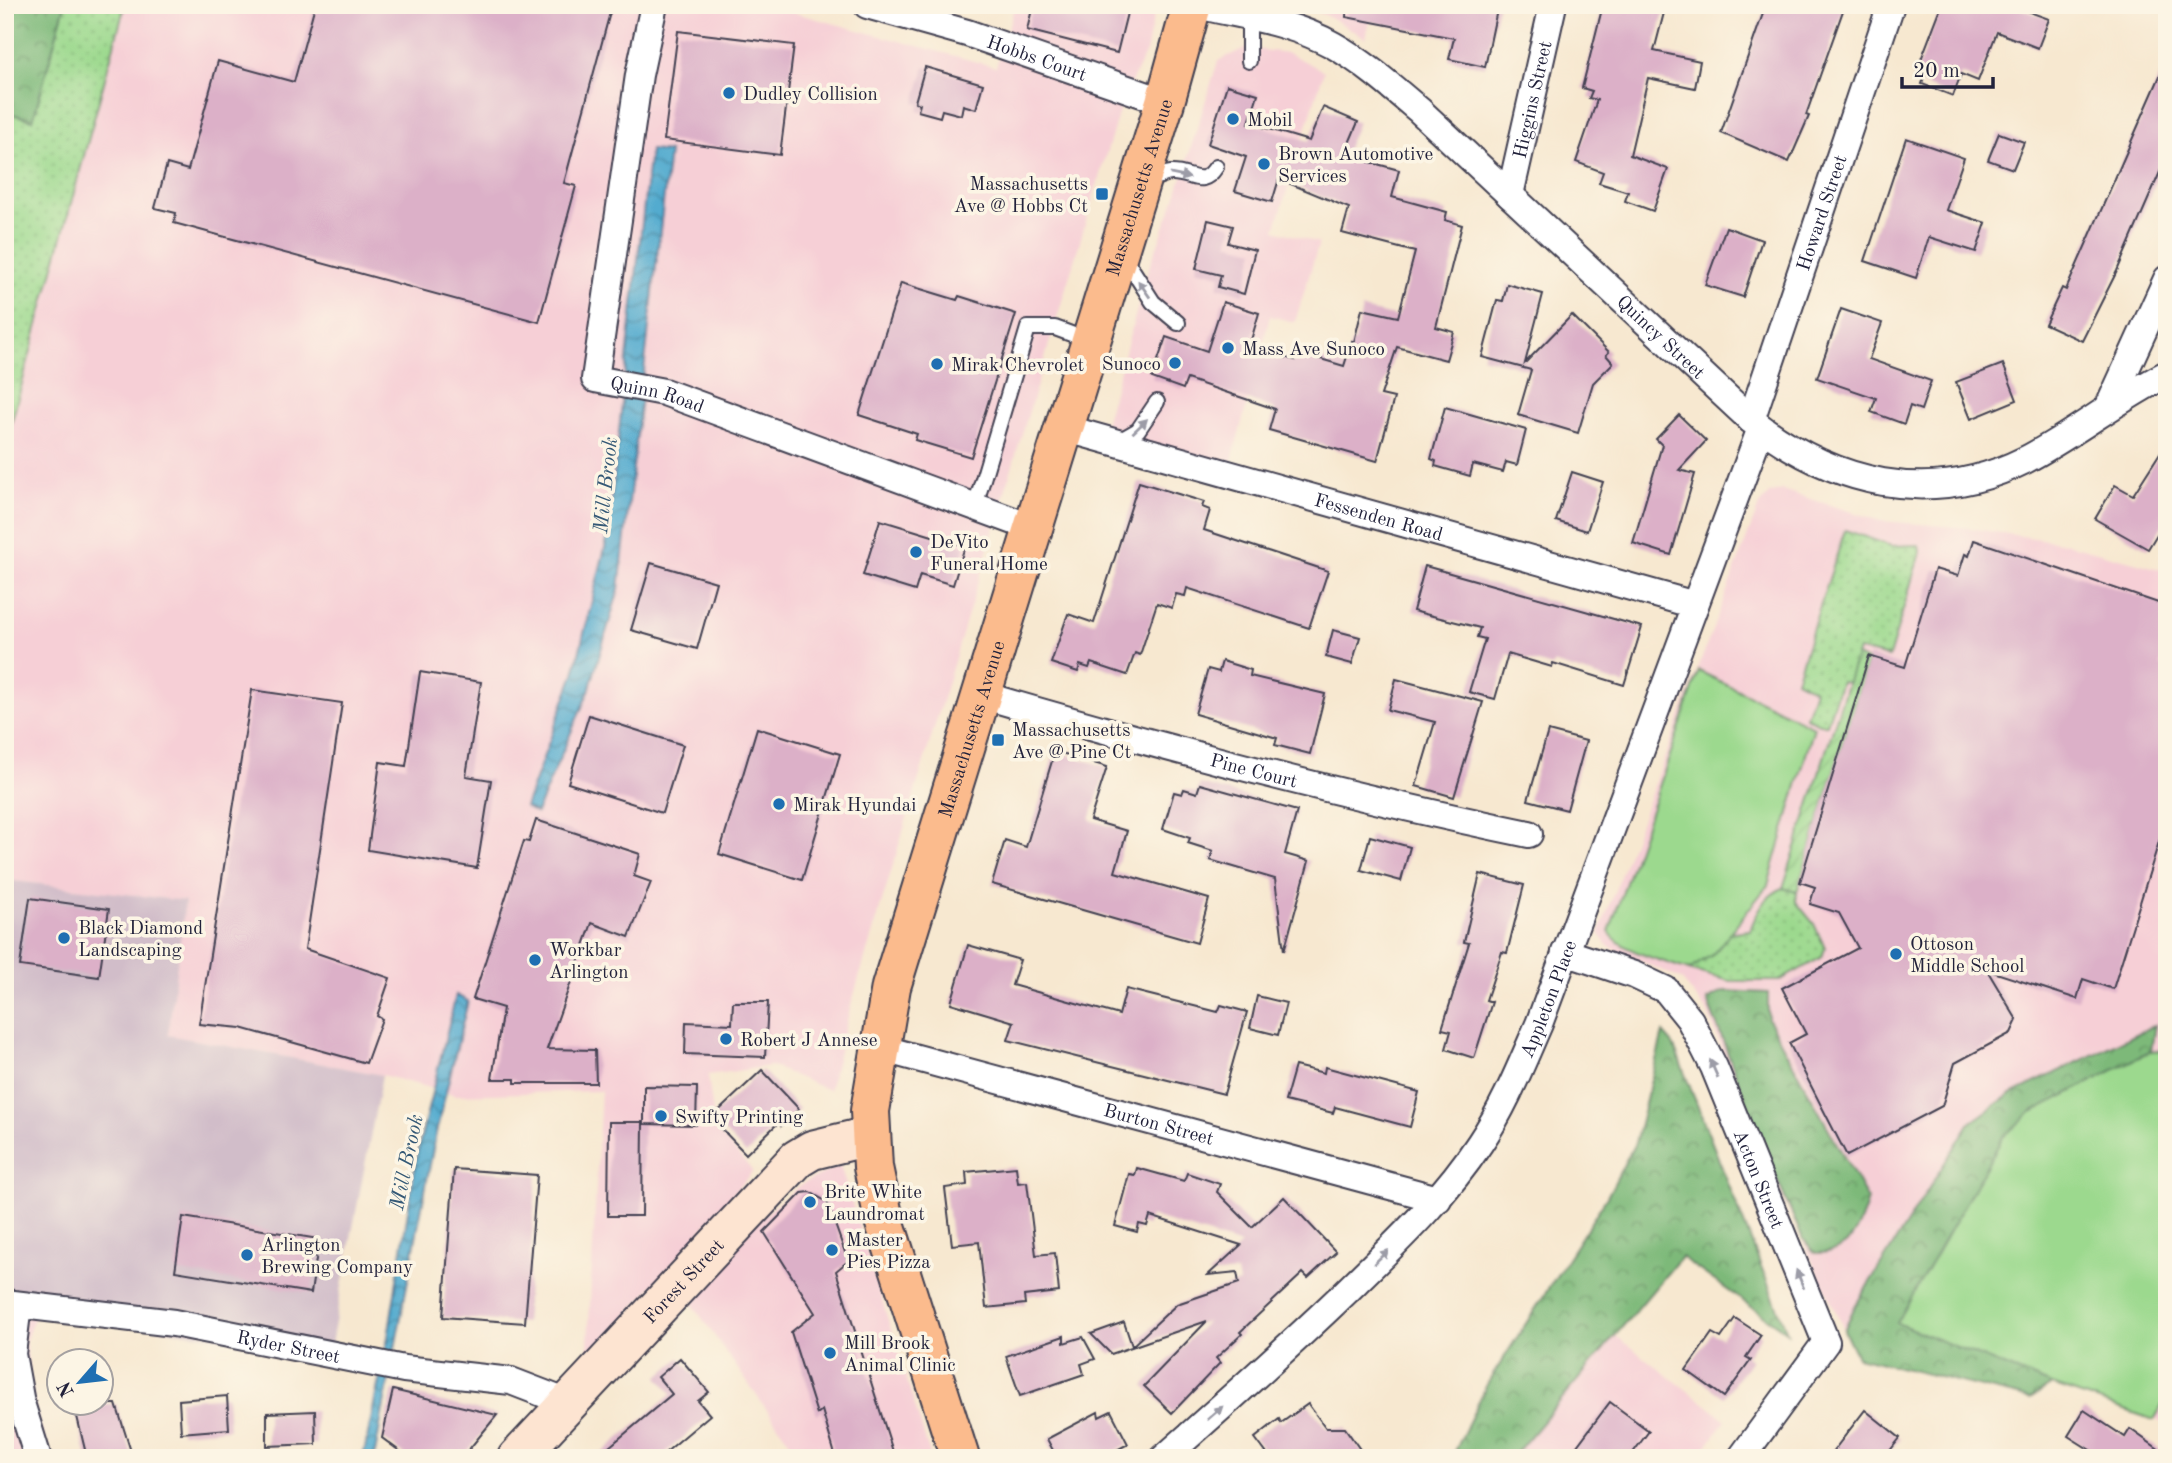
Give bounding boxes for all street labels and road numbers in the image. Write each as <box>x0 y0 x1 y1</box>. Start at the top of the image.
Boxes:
street label: Hobbs Court <box>984 34 1089 86</box>
street label: Higgins Street <box>1512 39 1557 161</box>
street label: Massachusetts Avenue <box>1105 97 1177 279</box>
street label: Howard Street <box>1795 153 1852 274</box>
street label: Quincy Street <box>1612 293 1708 384</box>
street label: Quinn Road <box>608 375 706 418</box>
street label: Fessenden Road <box>1312 492 1445 546</box>
street label: Massachusetts Avenue <box>937 639 1010 820</box>
street label: Pine Court <box>1208 752 1299 793</box>
street label: Appleton Place <box>1518 938 1581 1061</box>
street label: Burton Street <box>1101 1102 1215 1150</box>
street label: Acton Street <box>1729 1128 1786 1232</box>
street label: Forest Street <box>641 1236 729 1328</box>
street label: Ryder Street <box>235 1329 341 1368</box>

